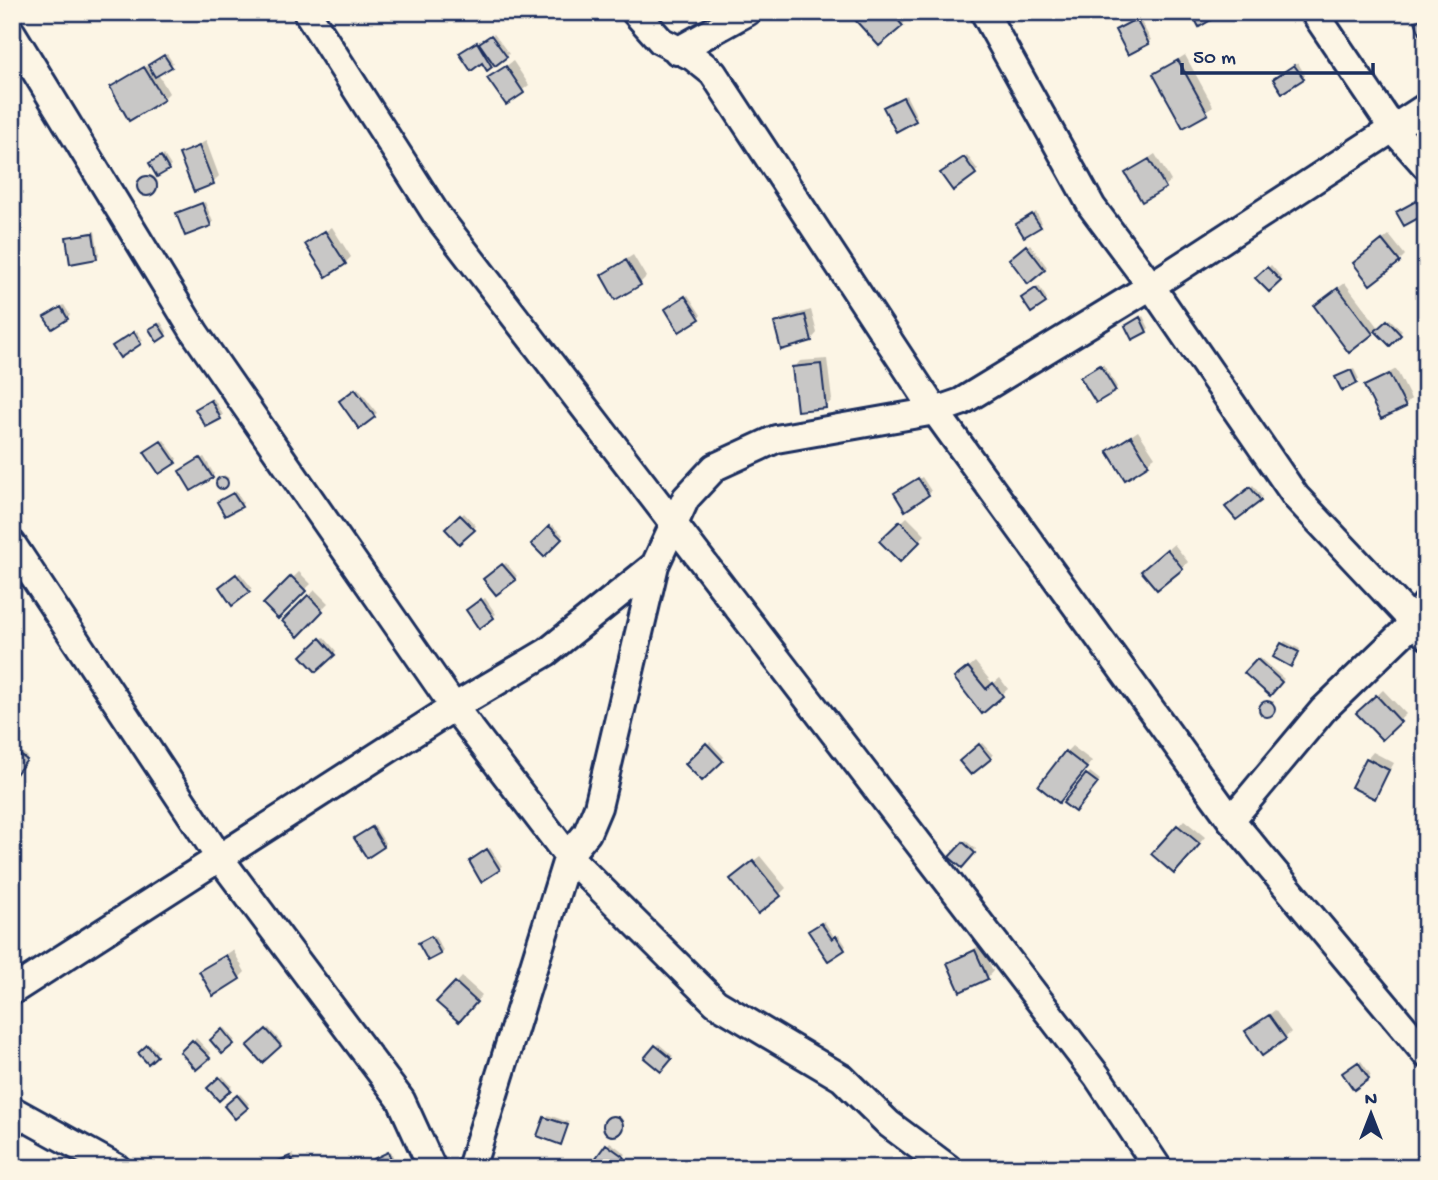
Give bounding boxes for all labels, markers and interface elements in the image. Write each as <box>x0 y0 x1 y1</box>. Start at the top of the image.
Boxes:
scale bar <box>1182 32 1373 76</box>
text: 50 m <box>1193 47 1236 72</box>
north arrow <box>1336 1078 1406 1148</box>
text: N <box>1365 1089 1377 1112</box>

